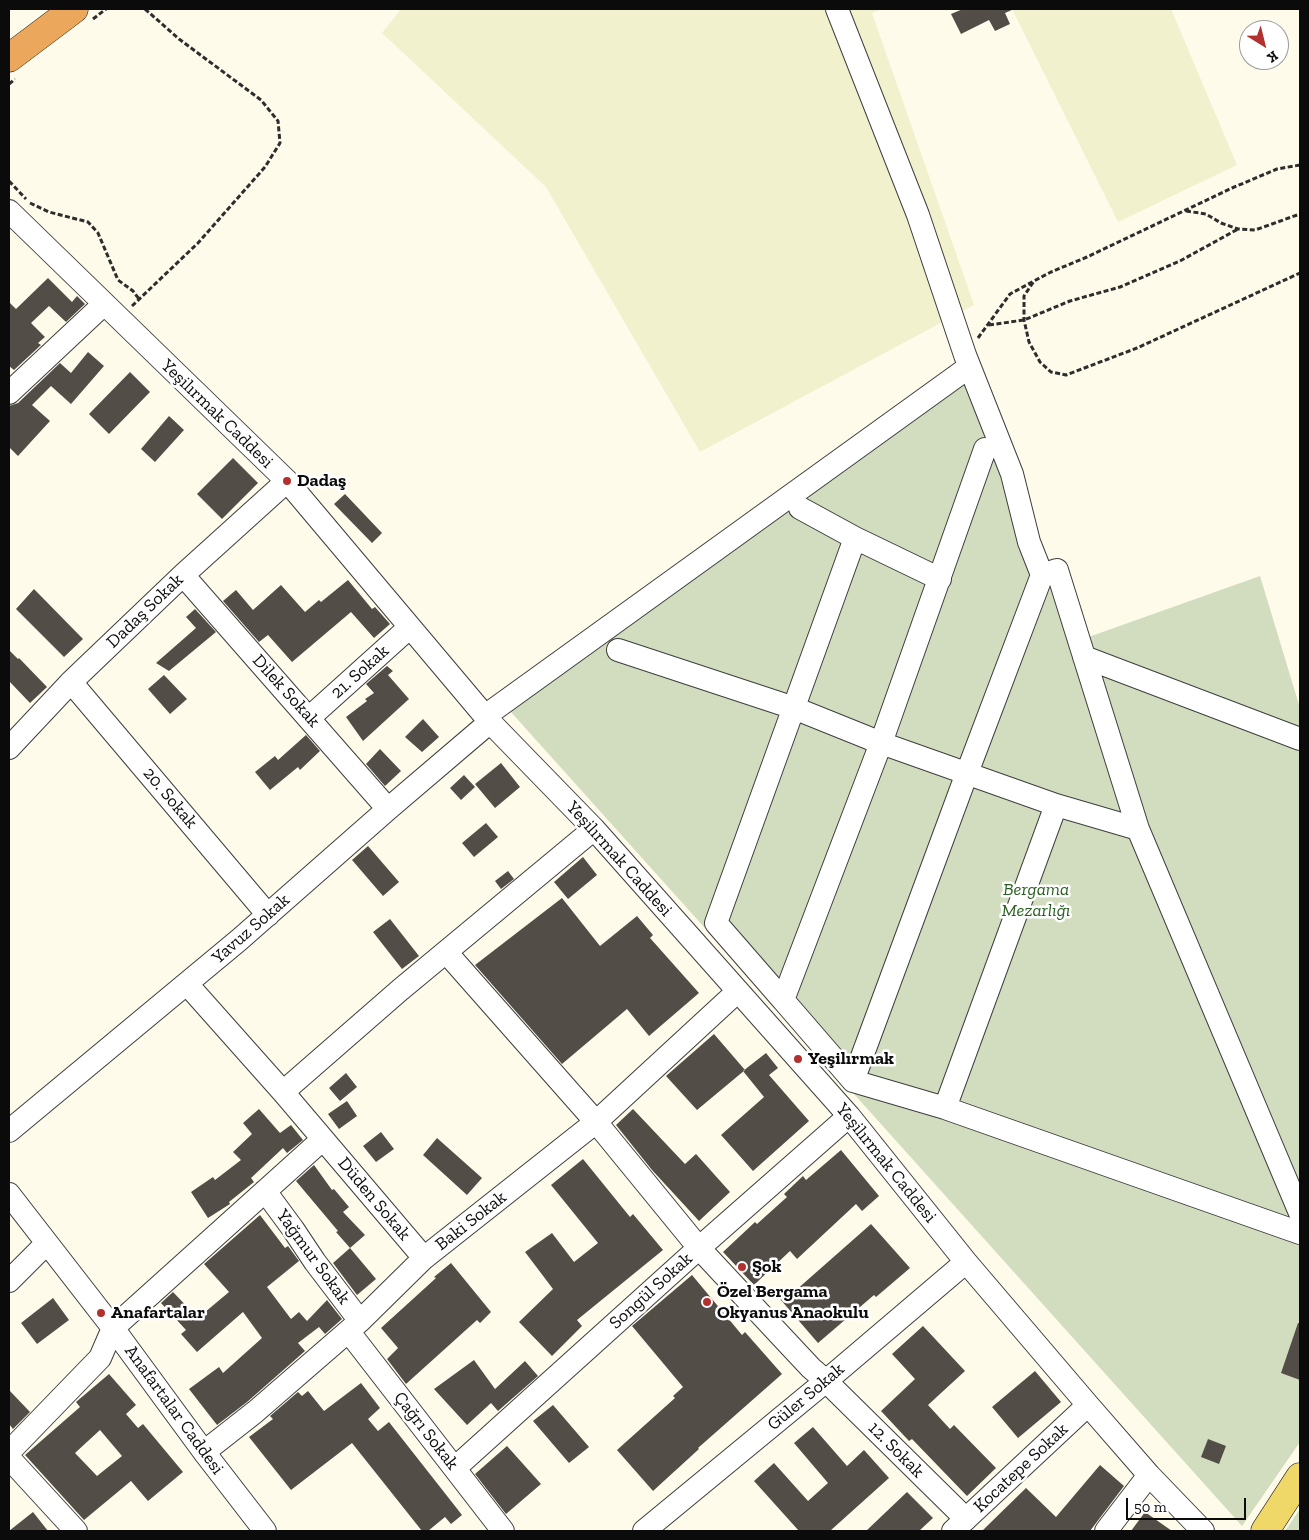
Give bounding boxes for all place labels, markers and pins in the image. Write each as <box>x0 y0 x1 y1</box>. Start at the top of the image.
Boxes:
place label: Dadaş <box>297 470 346 492</box>
marker: Dadaş <box>281 475 293 487</box>
place label: Yeşilırmak <box>808 1048 894 1070</box>
marker: Yeşilırmak <box>792 1053 804 1065</box>
place label: Şok <box>752 1256 781 1278</box>
marker: Şok <box>736 1261 748 1273</box>
place label: Özel Bergama Okyanus Anaokulu <box>717 1281 869 1324</box>
marker: Özel Bergama Okyanus Anaokulu <box>701 1296 713 1308</box>
place label: Anafartalar <box>111 1302 205 1324</box>
marker: Anafartalar <box>95 1307 107 1319</box>

